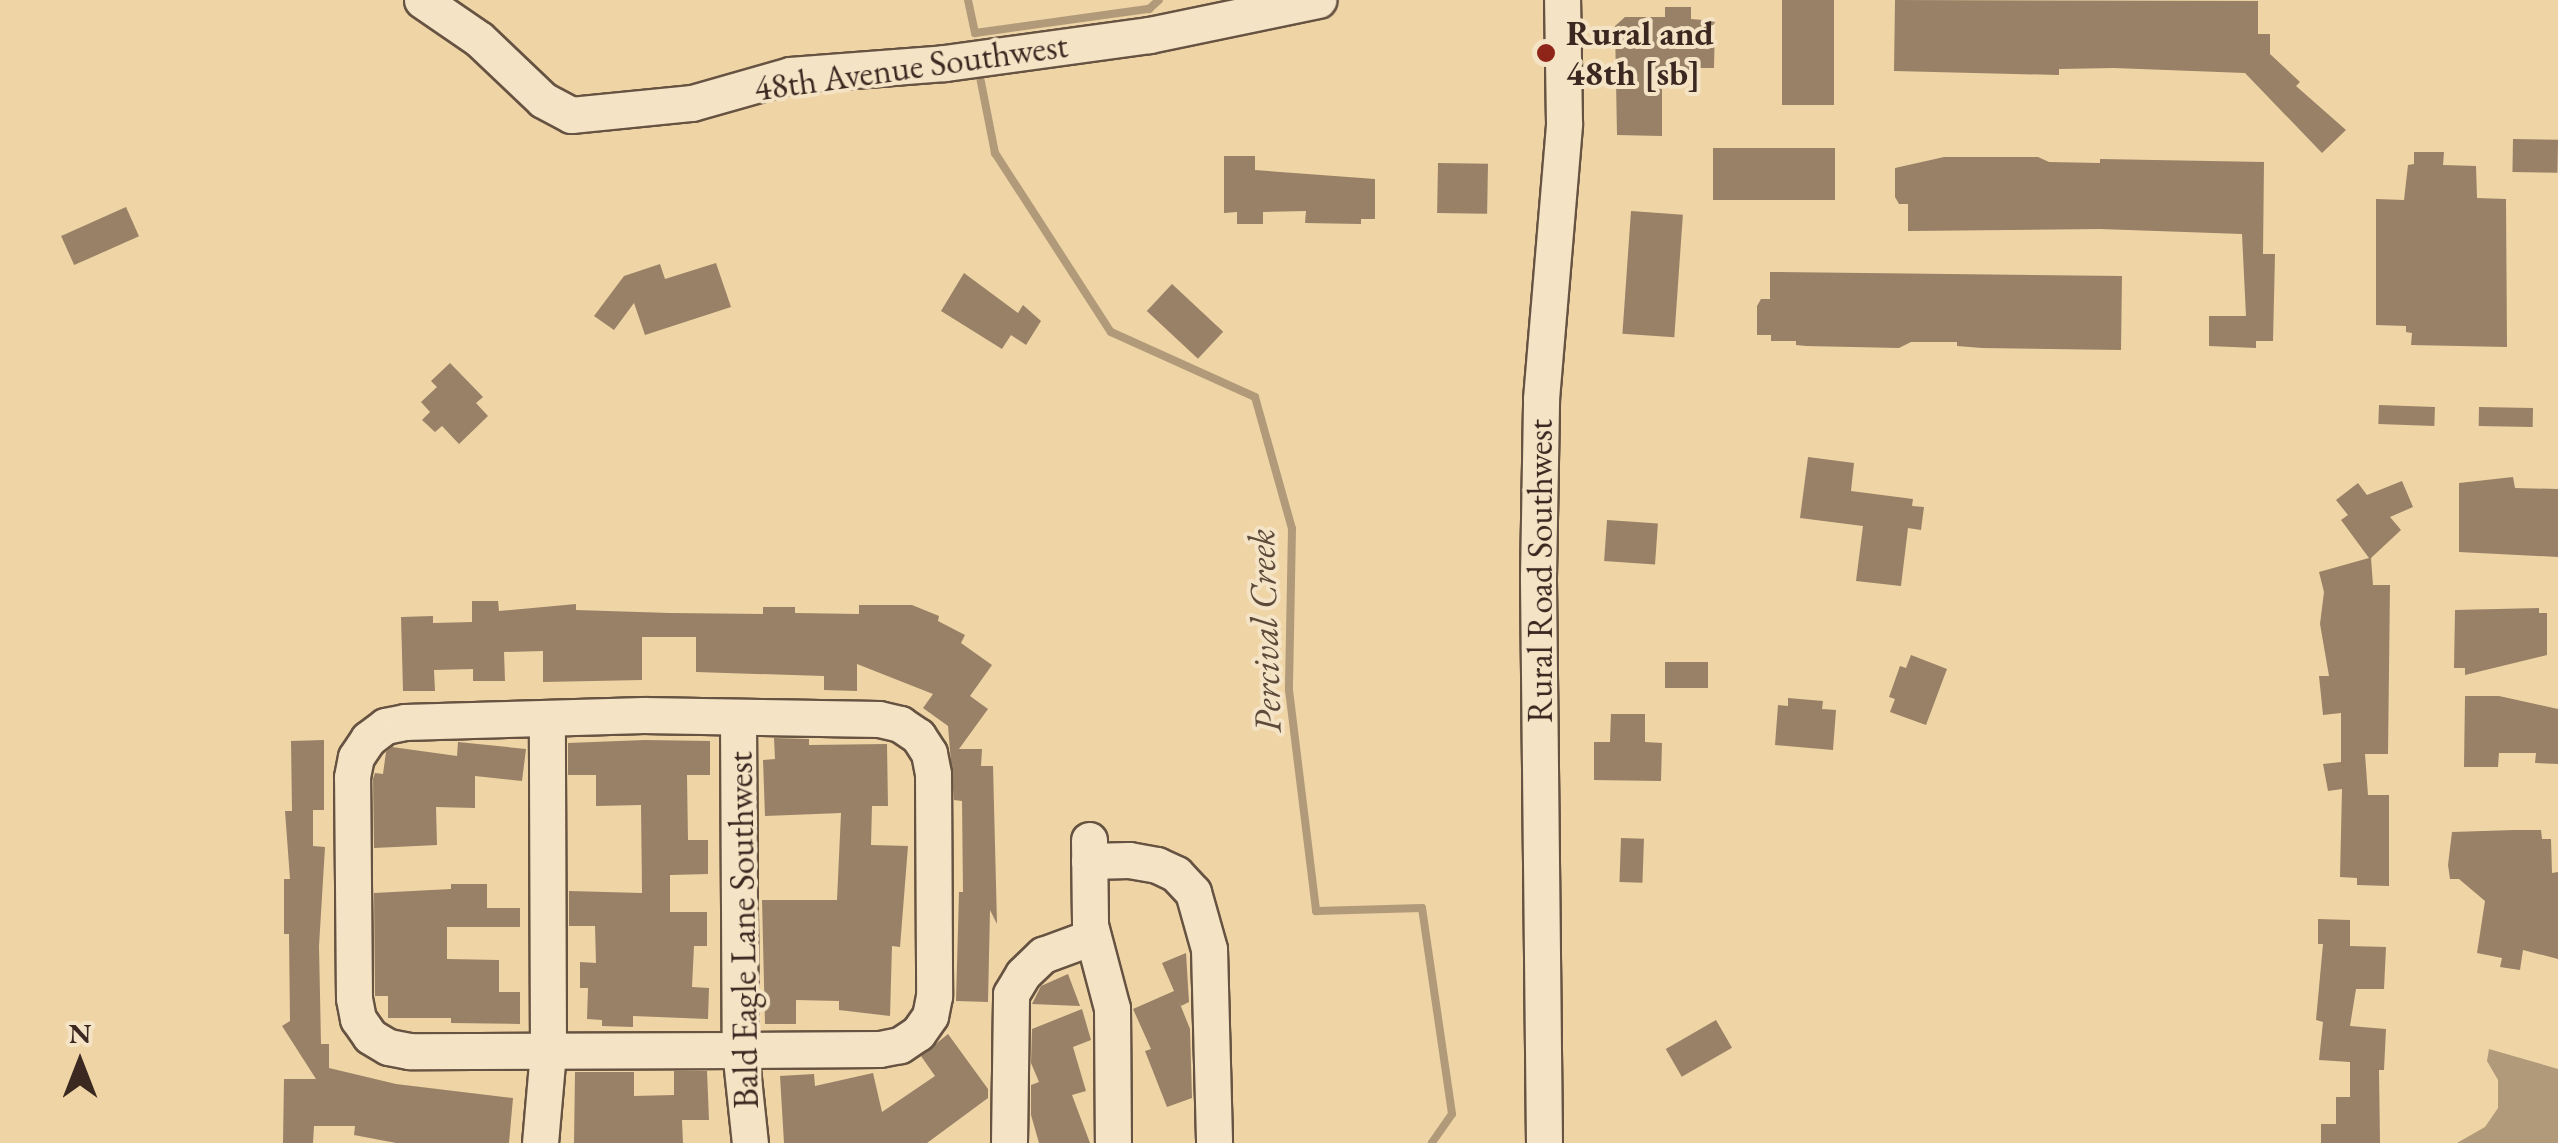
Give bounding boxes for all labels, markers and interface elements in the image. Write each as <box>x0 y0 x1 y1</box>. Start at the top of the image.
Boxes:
place label: Rural and 48th [sb] <box>1566 12 1714 94</box>
street label: 48th Avenue Southwest <box>751 24 1071 110</box>
marker: Rural and 48th [sb] <box>1535 42 1557 64</box>
street label: Rural Road Southwest <box>1519 419 1561 723</box>
water label: Percival Creek <box>1238 528 1290 734</box>
street label: Bald Eagle Lane Southwest <box>719 751 767 1109</box>
north arrow <box>30 1013 130 1113</box>
text: N <box>69 1015 91 1051</box>

